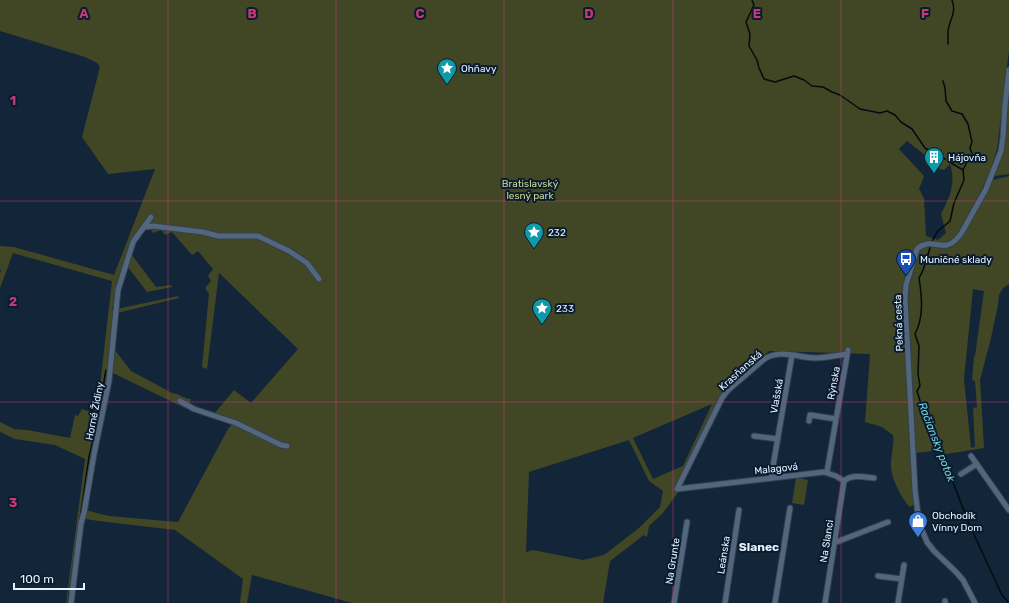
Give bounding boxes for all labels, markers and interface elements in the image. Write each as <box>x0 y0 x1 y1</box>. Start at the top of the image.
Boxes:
text: A <box>79 6 89 21</box>
text: B <box>247 6 257 21</box>
text: C <box>415 6 425 21</box>
text: D <box>584 6 594 21</box>
text: E <box>753 6 761 21</box>
text: F <box>921 6 929 21</box>
place icon: Ohňavy <box>436 57 458 85</box>
place label: Ohňavy <box>461 63 497 75</box>
text: 1 <box>10 93 16 108</box>
building icon: Hájovňa <box>923 146 945 174</box>
place label: Hájovňa <box>948 152 986 164</box>
park label: Bratislavský lesný park <box>502 178 559 202</box>
place icon: 232 <box>523 221 545 249</box>
place label: 232 <box>548 227 566 239</box>
bus stop icon: Muničné sklady <box>895 248 917 276</box>
place label: Muničné sklady <box>920 254 992 266</box>
text: 2 <box>9 294 17 309</box>
street label: Pekná cesta <box>892 294 906 352</box>
place icon: 233 <box>531 297 553 325</box>
place label: 233 <box>556 303 574 315</box>
street label: Krasňanská <box>717 348 765 393</box>
street label: Rýnska <box>825 365 843 401</box>
street label: Vlašská <box>768 378 786 415</box>
street label: Horné Židiny <box>83 381 107 441</box>
water label: Račiansky potok <box>915 400 958 484</box>
street label: Malagová <box>754 461 799 477</box>
text: 3 <box>9 495 18 510</box>
shop icon: Obchodík Vínny Dom <box>907 510 929 538</box>
place label: Obchodík Vínny Dom <box>932 510 982 534</box>
street label: Na Slanci <box>818 519 836 563</box>
street label: Leánska <box>715 535 733 575</box>
street label: Na Grunte <box>663 537 683 585</box>
district label: Slanec <box>739 540 779 554</box>
scale bar <box>14 565 84 591</box>
text: 100 m <box>20 572 54 586</box>

